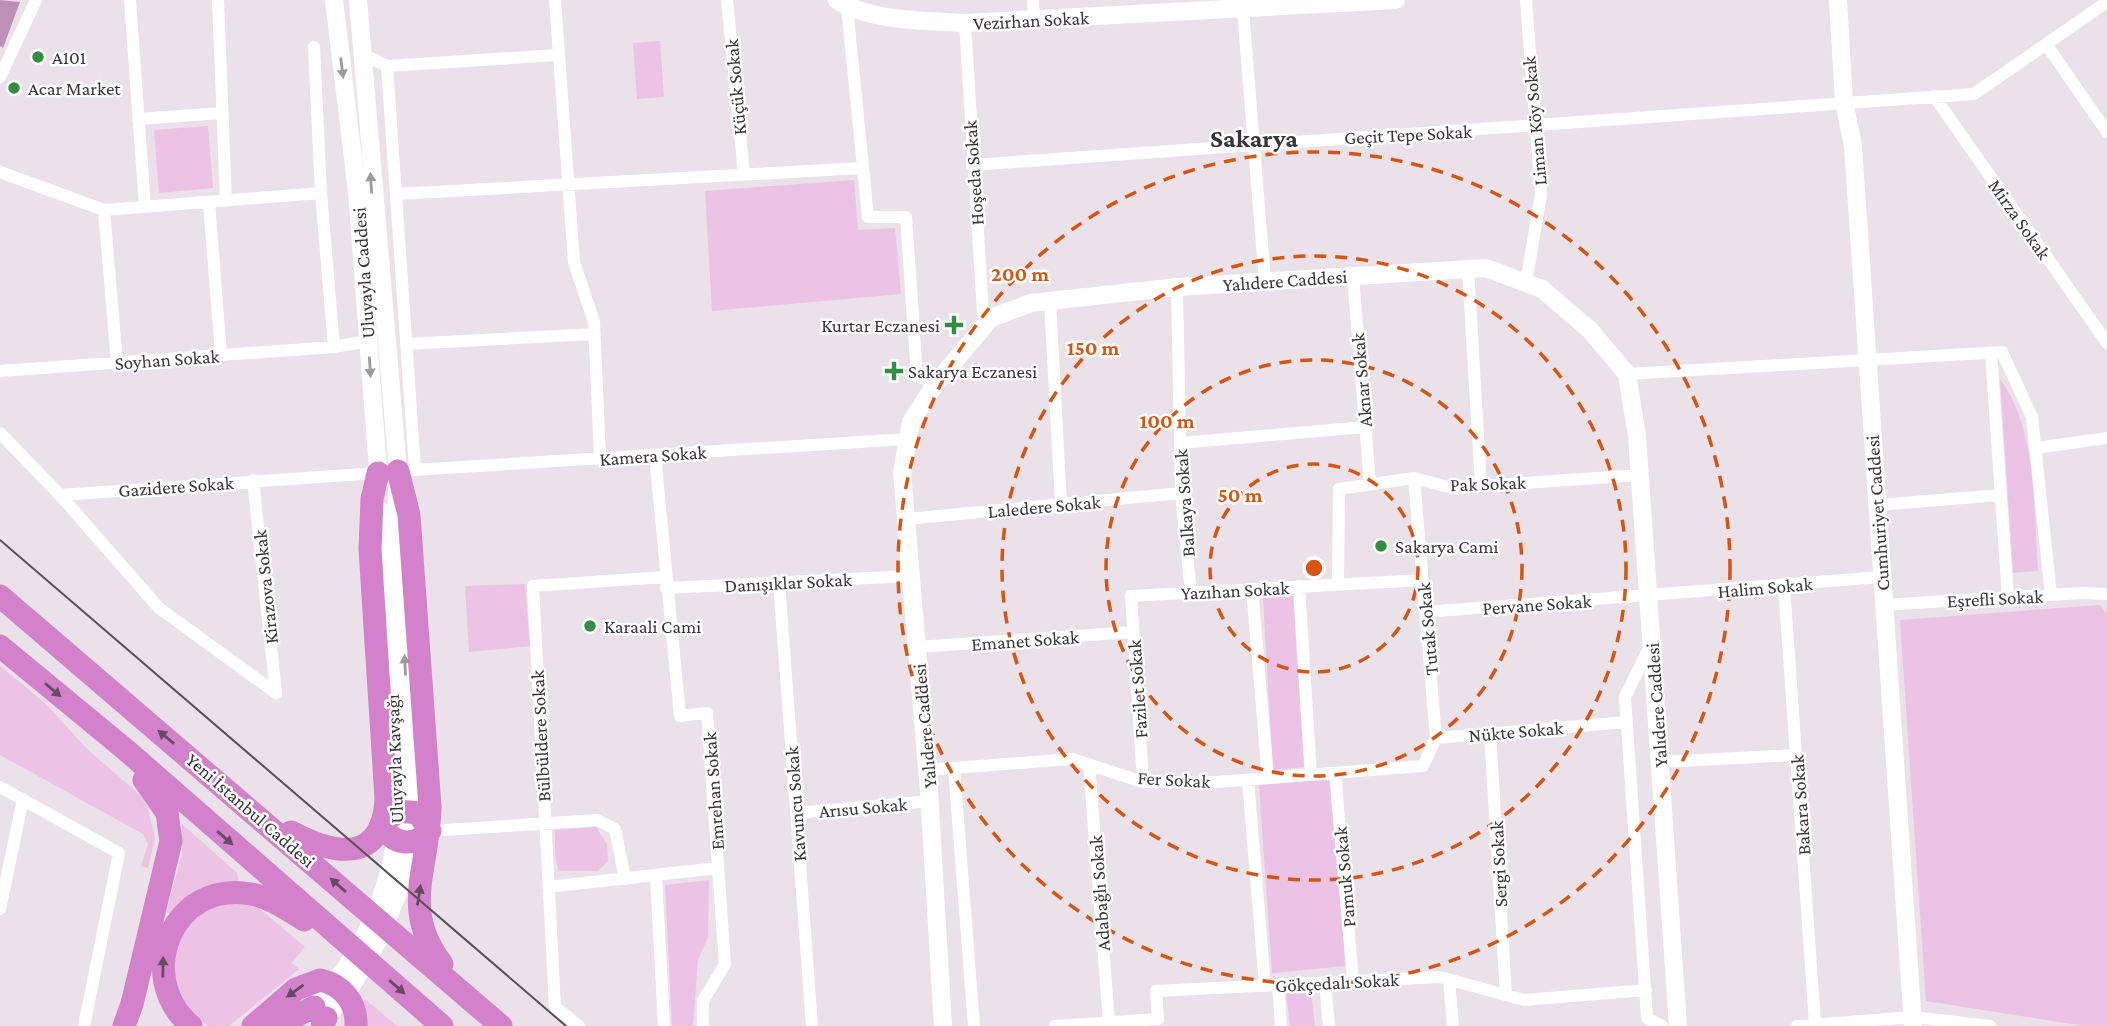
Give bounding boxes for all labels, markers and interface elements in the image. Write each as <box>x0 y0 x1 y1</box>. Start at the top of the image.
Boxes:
street label: Vezirhan Sokak <box>973 7 1090 34</box>
street label: Küçük Sokak <box>721 37 750 136</box>
place label: A101 <box>52 47 86 68</box>
marker: A101 <box>30 49 46 65</box>
street label: Liman Köy Sokak <box>1518 54 1551 187</box>
one-way arrow <box>337 57 348 79</box>
place label: Acar Market <box>28 78 121 99</box>
marker: Acar Market <box>6 80 22 96</box>
street label: Hoşeda Sokak <box>959 119 988 226</box>
street label: Geçit Tepe Sokak <box>1344 121 1473 148</box>
district label: Sakarya <box>1210 124 1298 153</box>
one-way arrow <box>365 172 376 194</box>
street label: Mirza Sokak <box>1984 175 2055 264</box>
street label: Uluyayla Caddesi <box>348 207 379 339</box>
text: 200 m <box>991 262 1049 286</box>
street label: Yalıdere Caddesi <box>1222 266 1348 295</box>
place label: Kurtar Eczanesi <box>821 315 940 336</box>
marker: Kurtar Eczanesi <box>946 317 962 333</box>
street label: Aknar Sokak <box>1347 331 1376 428</box>
text: 150 m <box>1067 336 1120 360</box>
street label: Soyhan Sokak <box>114 345 221 374</box>
one-way arrow <box>365 357 376 379</box>
place label: Sakarya Eczanesi <box>908 361 1037 382</box>
marker: Sakarya Eczanesi <box>886 363 902 379</box>
text: 100 m <box>1139 409 1195 433</box>
street label: Cumhuriyet Caddesi <box>1862 434 1893 591</box>
street label: Kamera Sokak <box>599 441 708 470</box>
street label: Balkaya Sokak <box>1170 447 1199 558</box>
street label: Gazidere Sokak <box>118 472 235 501</box>
street label: Pak Sokak <box>1450 472 1527 495</box>
text: 50 m <box>1218 483 1263 507</box>
street label: Laledere Sokak <box>987 491 1102 522</box>
street label: Kirazova Sokak <box>249 528 282 645</box>
place label: Sakarya Cami <box>1395 536 1498 557</box>
marker: Sakarya Cami <box>1373 538 1389 554</box>
centre of rings <box>1302 556 1326 580</box>
street label: Danışıklar Sokak <box>724 569 853 596</box>
street label: Halim Sokak <box>1717 573 1814 602</box>
street label: Yazıhan Sokak <box>1180 577 1291 604</box>
street label: Tutak Sokak <box>1413 581 1442 676</box>
street label: Eşrefli Sokak <box>1946 585 2045 612</box>
street label: Pervane Sokak <box>1482 590 1593 619</box>
place label: Karaali Cami <box>604 616 701 637</box>
marker: Karaali Cami <box>582 618 598 634</box>
street label: Emanet Sokak <box>970 626 1081 655</box>
street label: Fazilet Sokak <box>1124 638 1151 739</box>
street label: Yalıdere Caddesi <box>1642 642 1671 768</box>
one-way arrow <box>399 654 410 676</box>
street label: Yalıdere Caddesi <box>909 663 940 789</box>
street label: Bülbüldere Sokak <box>527 669 554 802</box>
one-way arrow <box>43 682 61 697</box>
street label: Uluyayla Kavşağı <box>382 694 407 824</box>
street label: Nükte Sokak <box>1468 717 1565 746</box>
one-way arrow <box>157 729 175 744</box>
street label: Emrehan Sokak <box>699 730 728 851</box>
street label: Kavuncu Sokak <box>781 745 810 862</box>
street label: Yeni İstanbul Caddesi <box>182 749 319 872</box>
street label: Bakara Sokak <box>1786 753 1814 856</box>
street label: Fer Sokak <box>1137 767 1212 792</box>
street label: Arısu Sokak <box>818 793 909 822</box>
street label: Sergi Sokak <box>1486 819 1511 908</box>
street label: Pamuk Sokak <box>1330 825 1359 928</box>
one-way arrow <box>217 829 234 845</box>
street label: Adabağlı Sokak <box>1085 833 1114 952</box>
one-way arrow <box>330 878 347 893</box>
one-way arrow <box>414 884 425 906</box>
one-way arrow <box>157 956 169 978</box>
street label: Gökçedalı Sokak <box>1275 969 1400 996</box>
one-way arrow <box>388 979 405 994</box>
one-way arrow <box>286 984 304 998</box>

